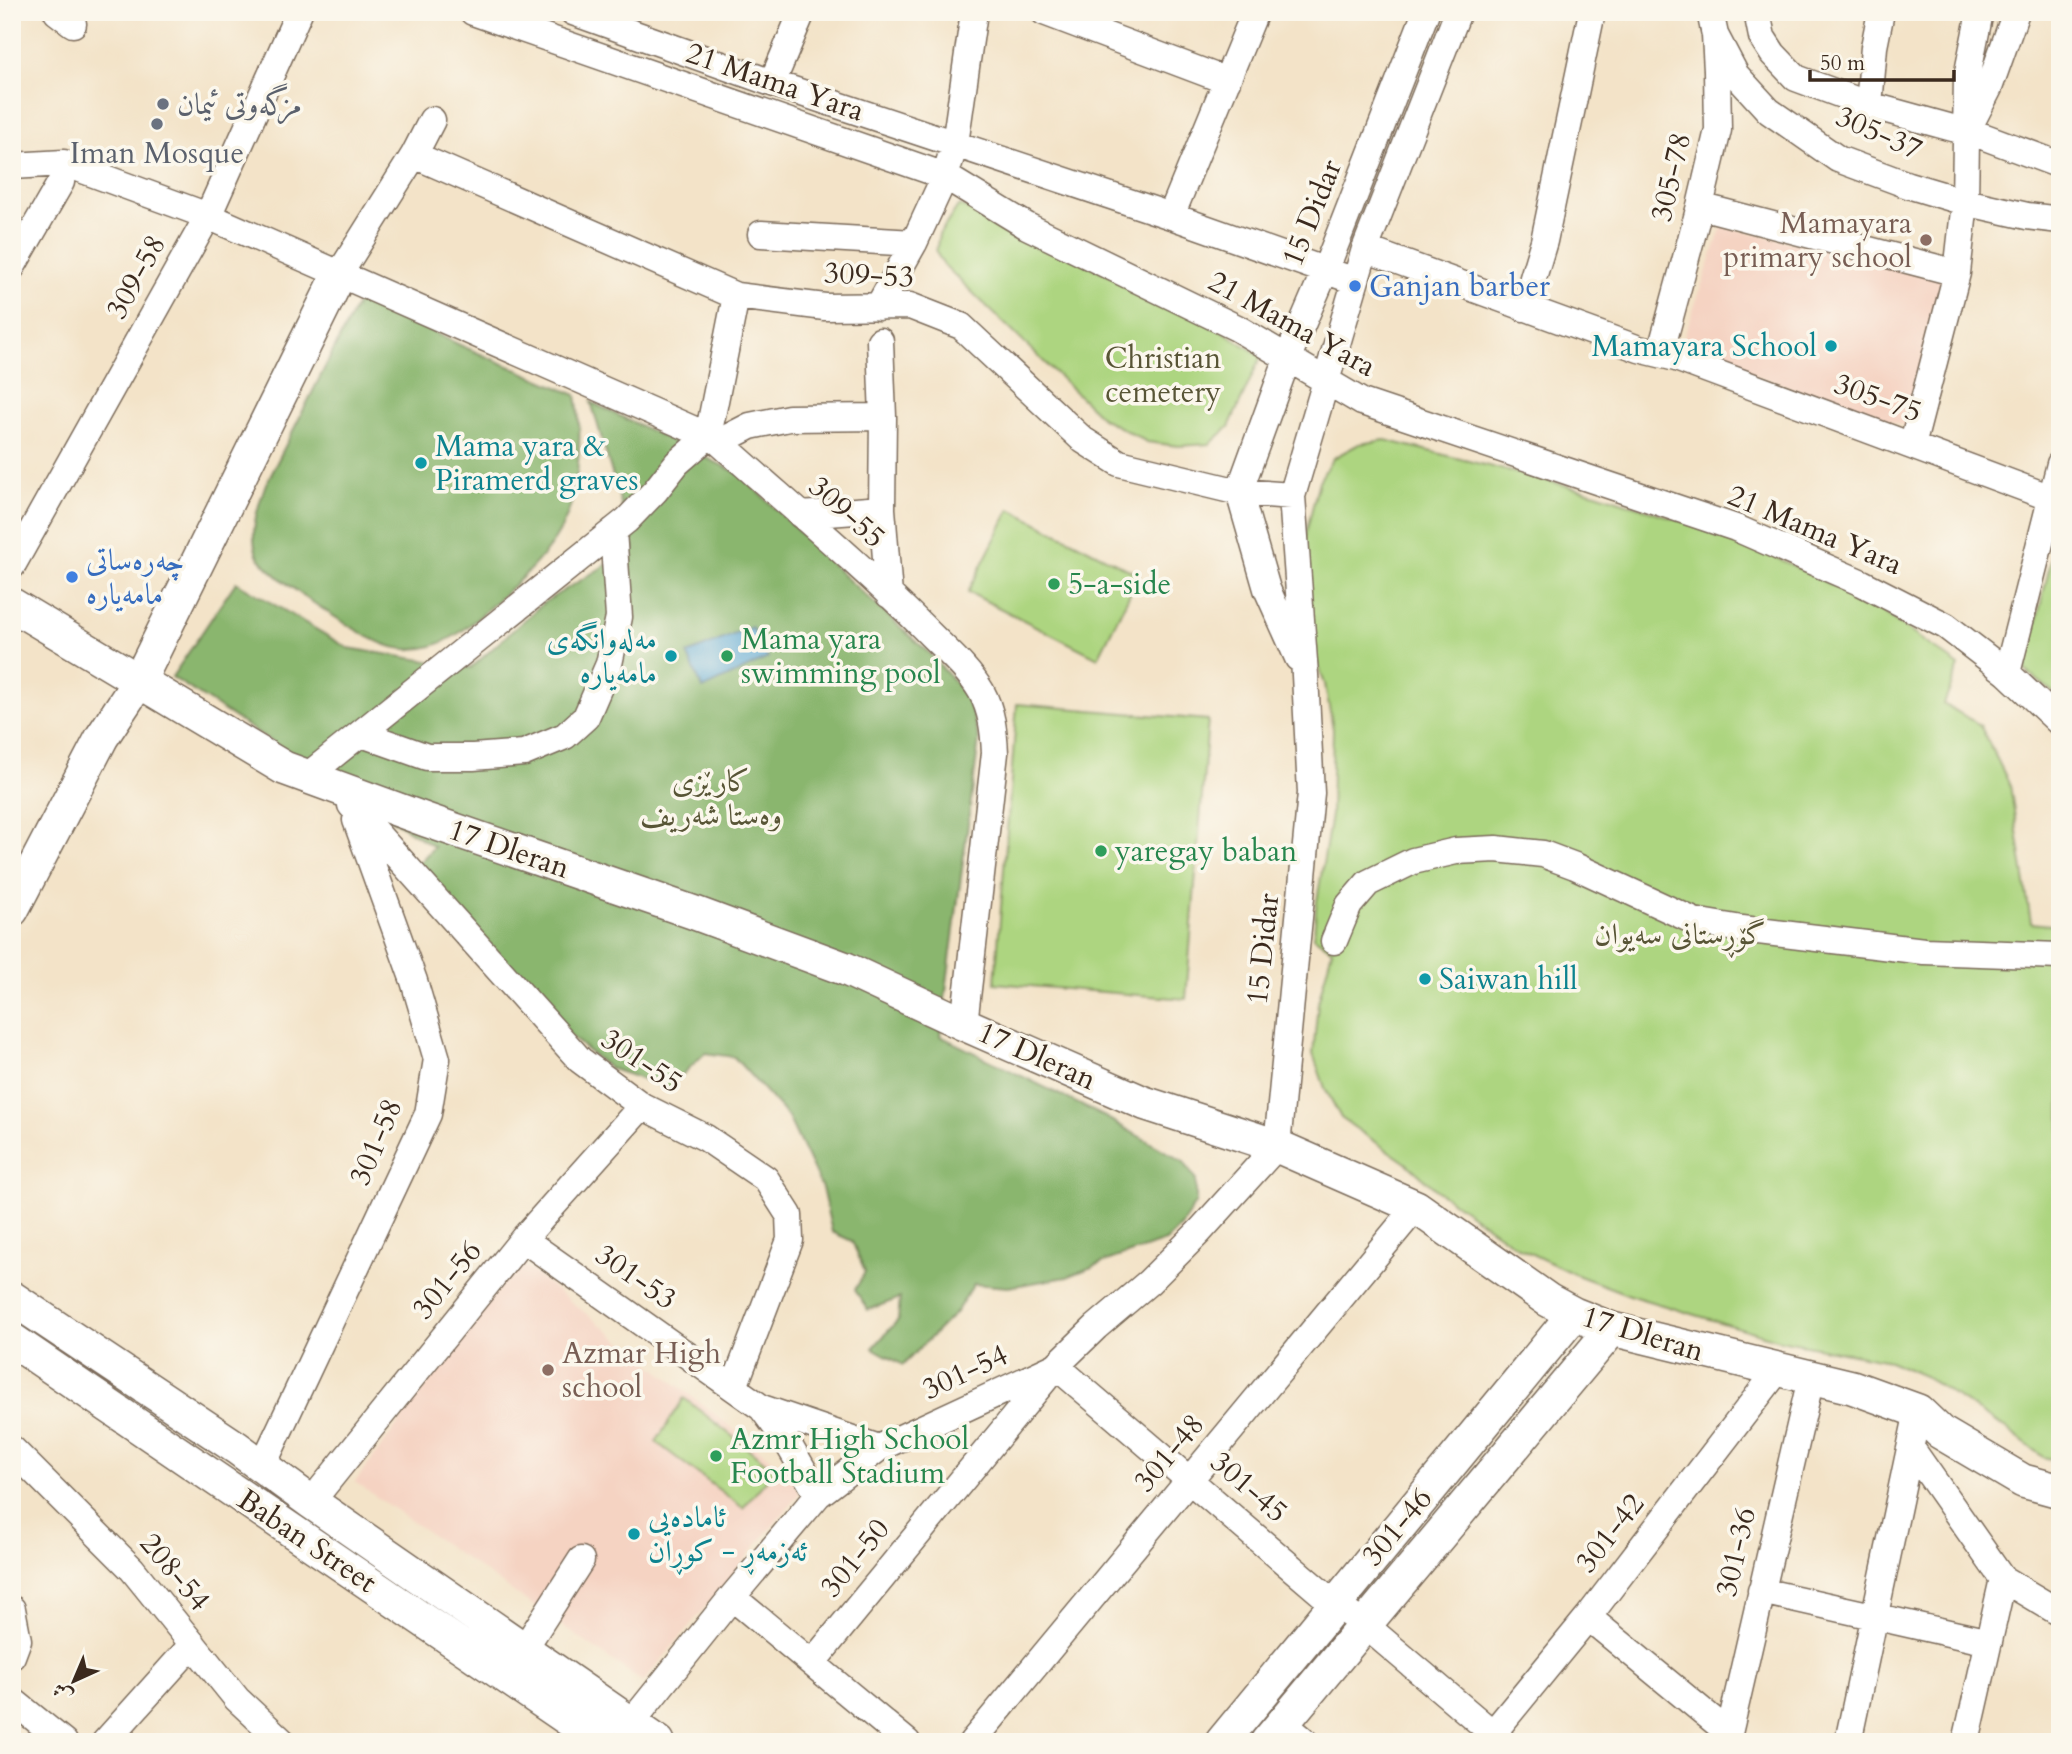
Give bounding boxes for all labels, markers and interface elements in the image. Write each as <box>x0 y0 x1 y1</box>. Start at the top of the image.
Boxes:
street label: 21 Mama Yara <box>681 32 869 132</box>
scale bar <box>1810 38 1953 82</box>
text: 50 m <box>1820 49 1865 78</box>
place label: مزگەوتی ئیمان <box>177 83 302 125</box>
marker: مزگەوتی ئیمان <box>155 96 171 112</box>
street label: 305-37 <box>1829 96 1929 170</box>
marker: Iman Mosque <box>149 116 165 132</box>
street label: 305-78 <box>1641 128 1701 226</box>
place label: Iman Mosque <box>70 133 244 174</box>
street label: 15 Didar <box>1272 154 1352 272</box>
place label: Mamayara primary school <box>1723 203 1912 278</box>
street label: 309-58 <box>96 228 176 326</box>
marker: Mamayara primary school <box>1918 232 1934 248</box>
street label: 309-53 <box>823 252 915 298</box>
street label: 21 Mama Yara <box>1201 261 1383 387</box>
place label: Ganjan barber <box>1369 266 1550 307</box>
marker: Ganjan barber <box>1347 278 1363 294</box>
place label: Mamayara School <box>1591 326 1817 367</box>
park label: Christian cemetery <box>1105 338 1221 413</box>
marker: Mamayara School <box>1823 338 1839 354</box>
street label: 305-75 <box>1829 363 1927 433</box>
place label: Mama yara & Piramerd graves <box>435 426 639 501</box>
marker: Mama yara & Piramerd graves <box>413 455 429 471</box>
street label: 309-55 <box>800 467 894 557</box>
street label: 21 Mama Yara <box>1722 475 1908 585</box>
place label: چەرەساتی مامەیارە <box>86 540 185 615</box>
place label: 5-a-side <box>1068 564 1171 605</box>
marker: چەرەساتی مامەیارە <box>64 569 80 585</box>
marker: 5-a-side <box>1046 576 1062 592</box>
place label: مەلەوانگەی مامەیارە <box>547 619 657 694</box>
place label: Mama yara swimming pool <box>741 619 941 694</box>
marker: مەلەوانگەی مامەیارە <box>663 648 679 664</box>
marker: Mama yara swimming pool <box>719 648 735 664</box>
park label: کارێزی وەستا شەریف <box>640 761 782 836</box>
street label: 17 Dleran <box>443 809 575 889</box>
place label: yaregay baban <box>1114 831 1297 872</box>
marker: yaregay baban <box>1093 843 1109 859</box>
street label: 15 Didar <box>1237 891 1289 1007</box>
park label: گۆڕستانی سەیوان <box>1594 914 1766 958</box>
place label: Saiwan hill <box>1439 959 1578 1000</box>
marker: Saiwan hill <box>1417 971 1433 987</box>
street label: 17 Dleran <box>971 1012 1103 1100</box>
street label: 301-55 <box>593 1019 691 1103</box>
street label: 301-58 <box>340 1092 412 1192</box>
street label: 301-56 <box>403 1232 491 1328</box>
street label: 301-53 <box>587 1234 685 1320</box>
street label: 17 Dleran <box>1577 1296 1709 1372</box>
place label: Azmar High school <box>562 1333 721 1408</box>
street label: 301-54 <box>915 1334 1015 1410</box>
marker: Azmar High school <box>540 1362 556 1378</box>
street label: 301-48 <box>1124 1405 1214 1501</box>
place label: Azmr High School Football Stadium <box>730 1419 970 1494</box>
street label: 301-45 <box>1202 1442 1296 1532</box>
marker: Azmr High School Football Stadium <box>708 1448 724 1464</box>
street label: Baban Street <box>229 1479 385 1603</box>
street label: 301-46 <box>1352 1479 1442 1575</box>
street label: 301-42 <box>1566 1485 1654 1581</box>
place label: ئامادەیی ئەزمەڕ - کوڕان <box>648 1497 808 1575</box>
street label: 301-36 <box>1706 1503 1766 1601</box>
street label: 301-50 <box>811 1510 899 1606</box>
street label: 208-54 <box>130 1524 220 1620</box>
marker: ئامادەیی ئەزمەڕ - کوڕان <box>626 1526 642 1542</box>
north arrow <box>38 1646 108 1716</box>
text: ش <box>47 1677 79 1708</box>

